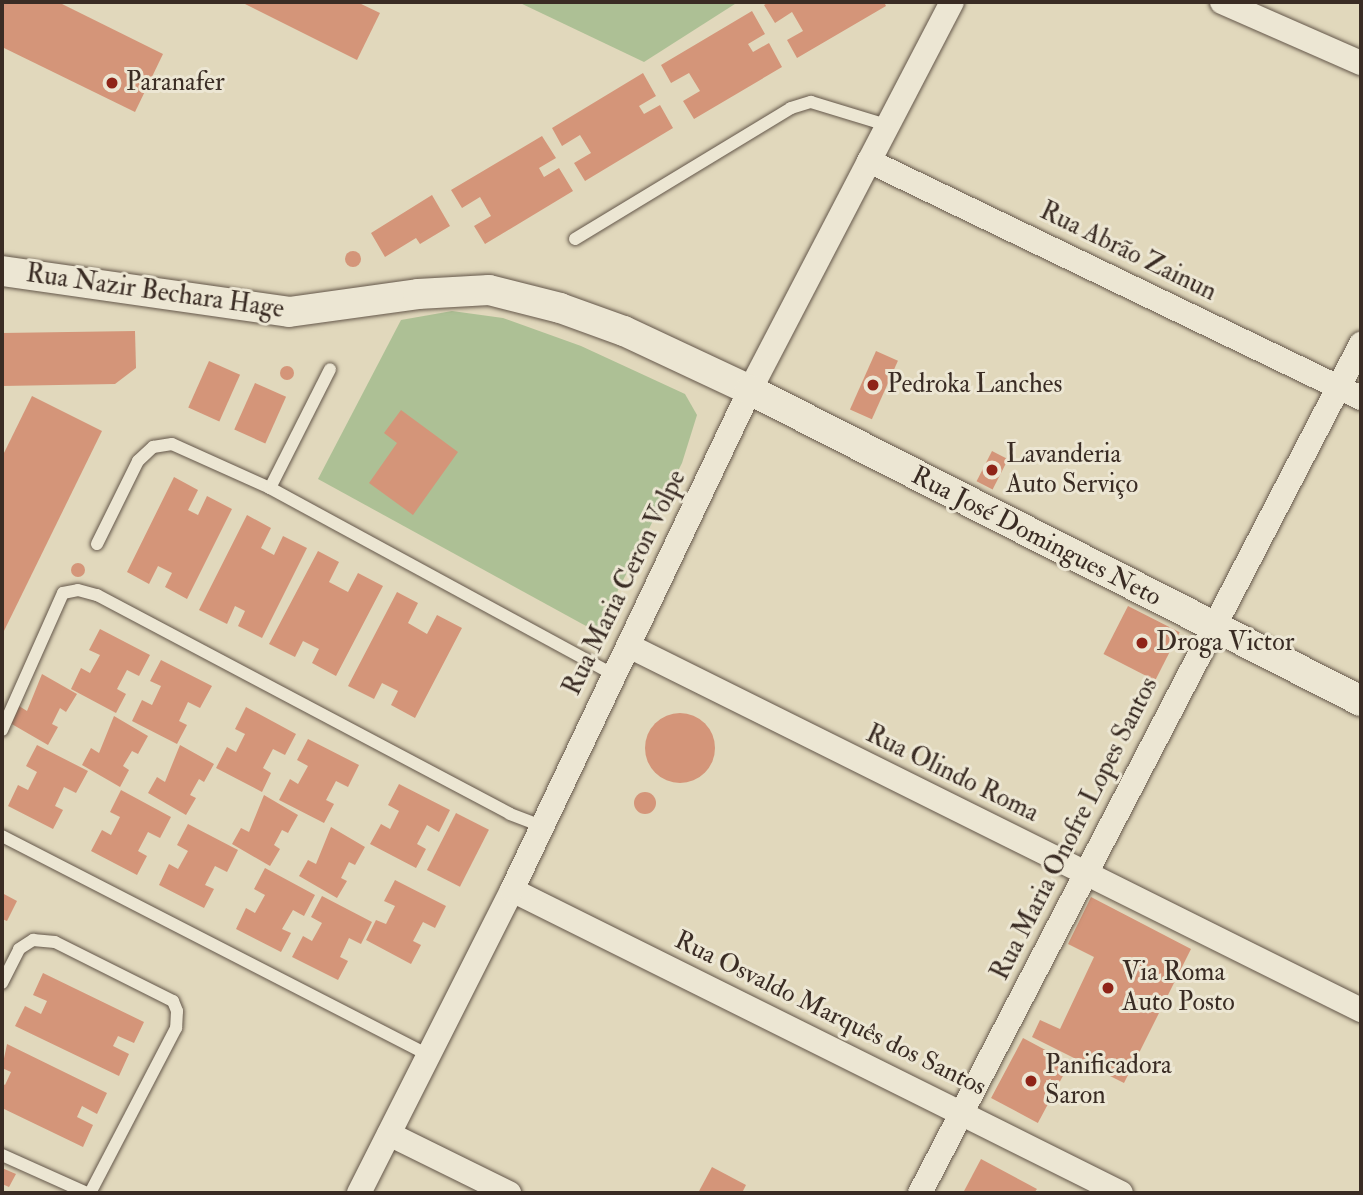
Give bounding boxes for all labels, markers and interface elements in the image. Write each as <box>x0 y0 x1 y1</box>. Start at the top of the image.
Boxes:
place label: Paranafer <box>126 67 225 99</box>
marker: Paranafer <box>104 75 120 91</box>
street label: Rua Abrão Zainun <box>1035 196 1221 308</box>
street label: Rua Nazir Bechara Hage <box>24 258 286 326</box>
place label: Pedroka Lanches <box>887 369 1062 401</box>
marker: Pedroka Lanches <box>865 377 881 393</box>
place label: Lavanderia Auto Serviço <box>1006 439 1138 500</box>
street label: Rua José Domingues Neto <box>906 460 1166 614</box>
marker: Lavanderia Auto Serviço <box>984 462 1000 478</box>
street label: Rua Maria Ceron Volpe <box>557 465 693 701</box>
place label: Droga Victor <box>1156 627 1294 659</box>
marker: Droga Victor <box>1134 635 1150 651</box>
street label: Rua Maria Onofre Lopes Santos <box>985 672 1165 986</box>
street label: Rua Olindo Roma <box>860 719 1044 829</box>
street label: Rua Osvaldo Marquês dos Santos <box>669 925 991 1103</box>
place label: Via Roma Auto Posto <box>1122 957 1235 1018</box>
marker: Via Roma Auto Posto <box>1100 980 1116 996</box>
place label: Panificadora Saron <box>1045 1050 1172 1112</box>
marker: Panificadora Saron <box>1023 1073 1039 1089</box>

